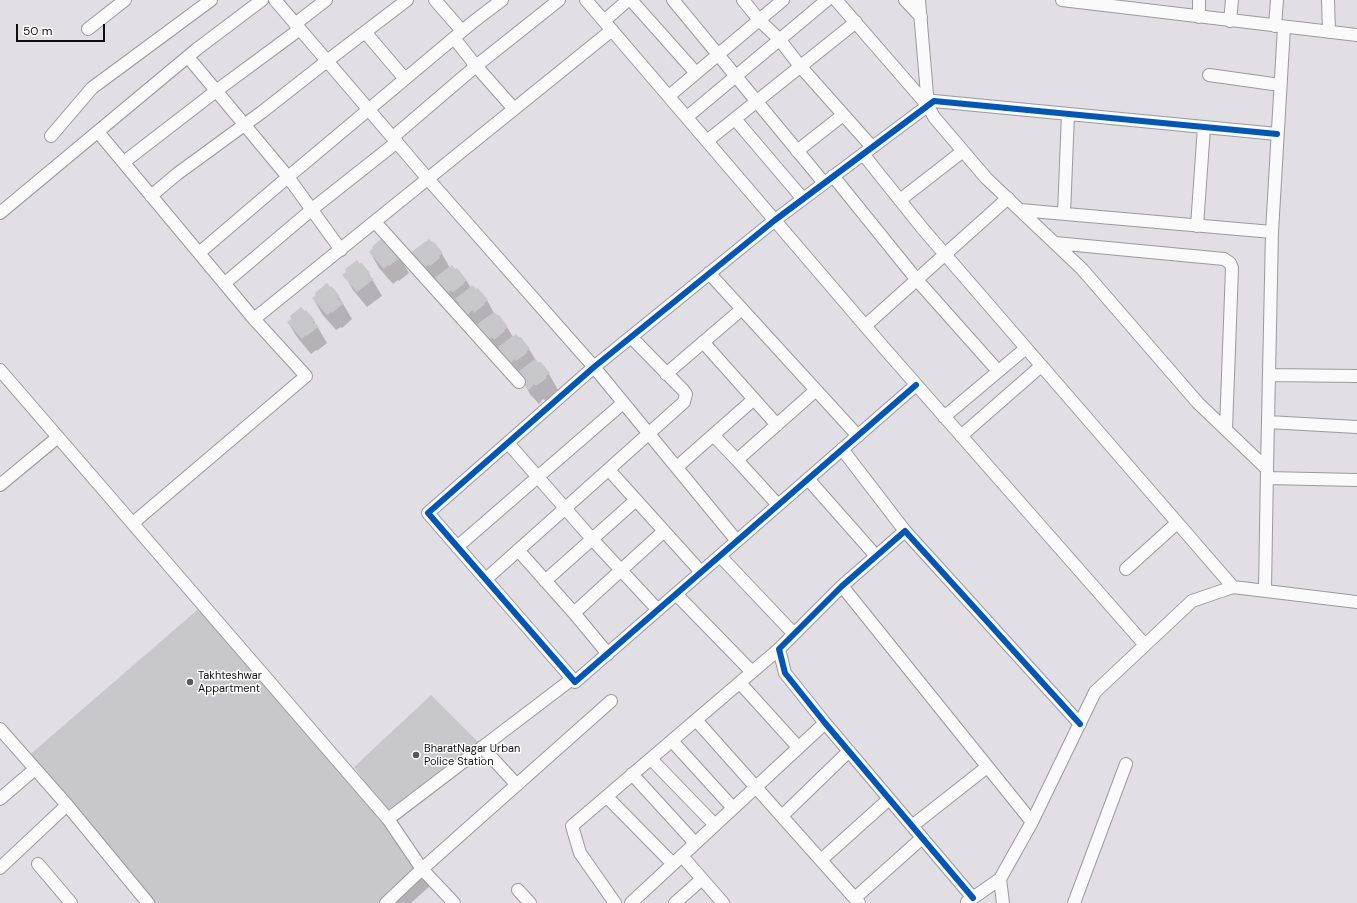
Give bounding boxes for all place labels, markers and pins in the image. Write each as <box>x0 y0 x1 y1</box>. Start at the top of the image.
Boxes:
place label: Takhteshwar Appartment <box>198 669 262 695</box>
marker: Takhteshwar Appartment <box>185 677 195 687</box>
place label: BharatNagar Urban Police Station <box>424 742 520 768</box>
marker: BharatNagar Urban Police Station <box>411 750 421 760</box>

